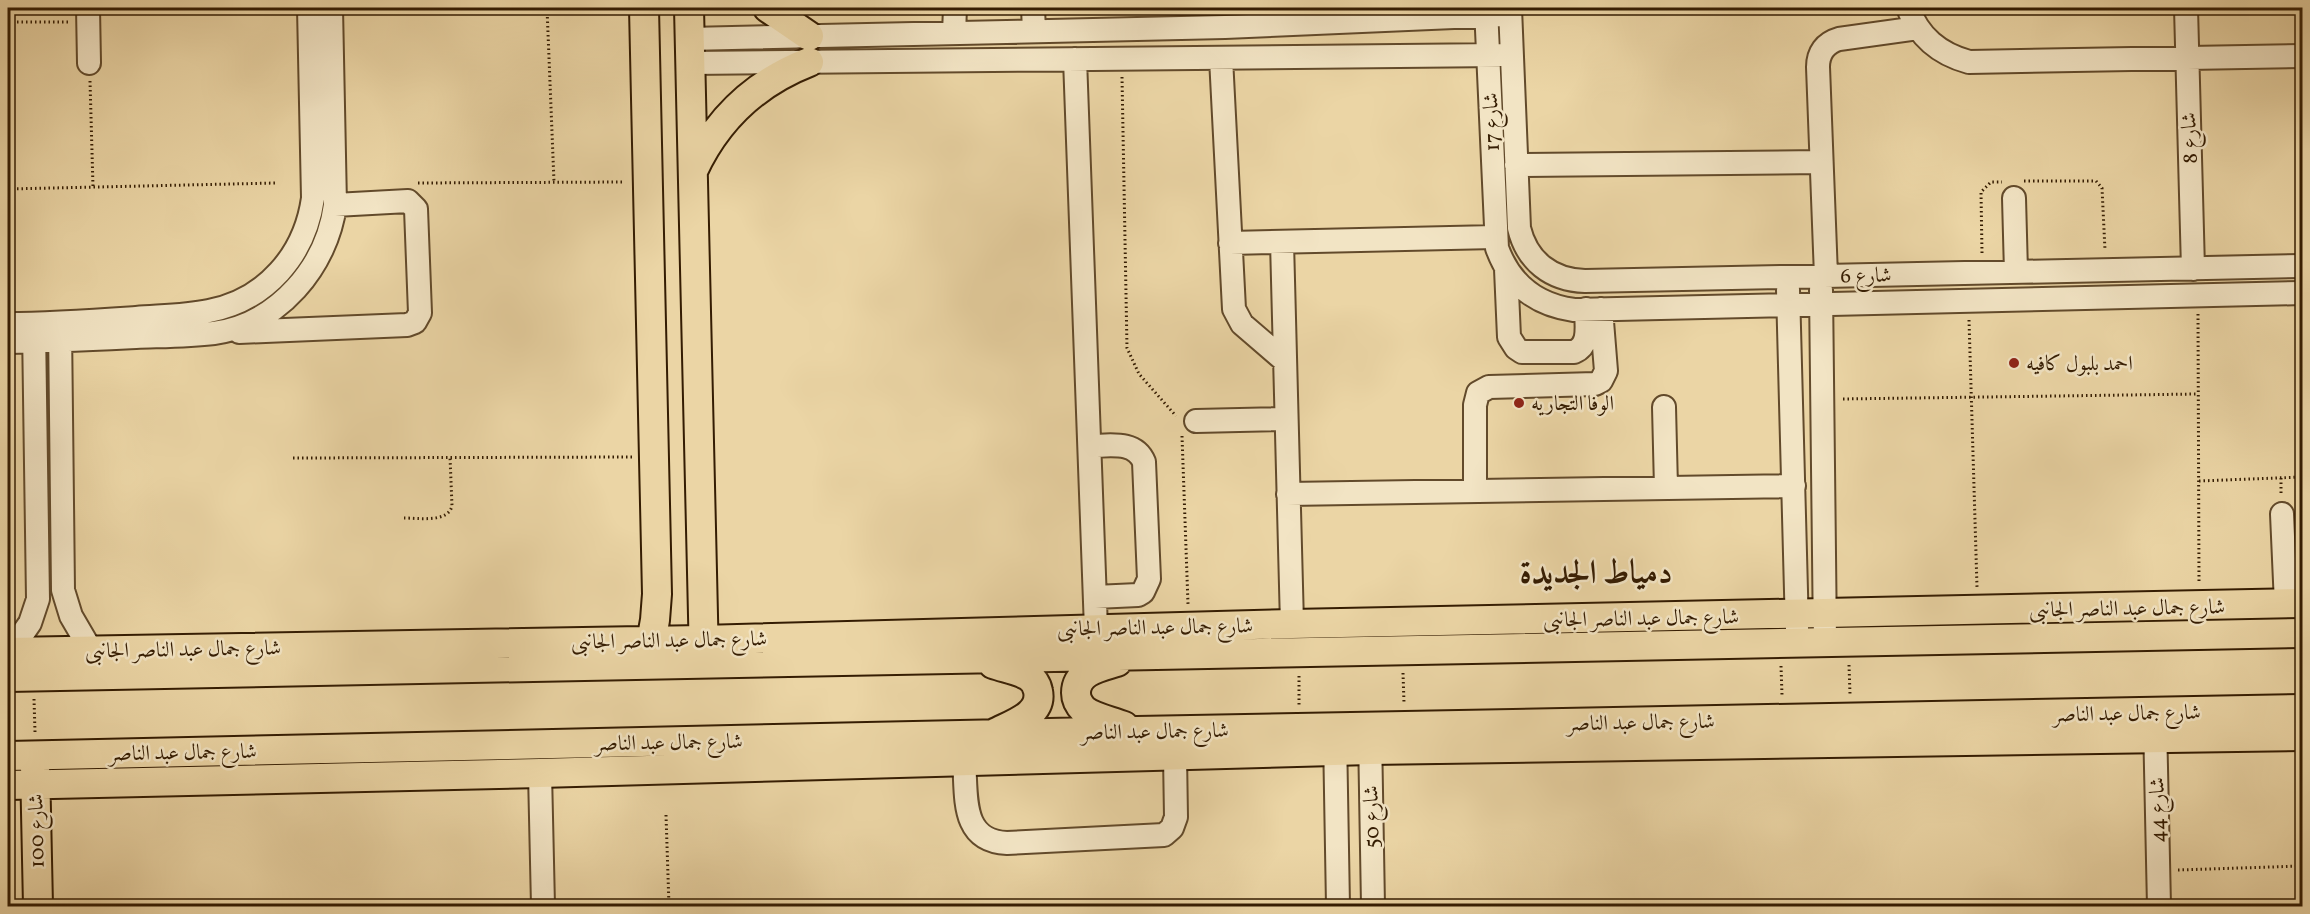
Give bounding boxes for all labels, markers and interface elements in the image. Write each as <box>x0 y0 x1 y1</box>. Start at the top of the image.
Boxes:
street label: شارع 17 <box>1477 92 1510 152</box>
street label: شارع 8 <box>2175 112 2208 164</box>
street label: شارع 6 <box>1840 262 1892 293</box>
place label: احمد بلبول كافيه <box>2026 350 2133 379</box>
marker: احمد بلبول كافيه <box>2007 356 2021 370</box>
place label: الوفا التجاريه <box>1531 390 1614 419</box>
marker: الوفا التجاريه <box>1512 396 1526 410</box>
district label: دمياط الجديدة <box>1519 552 1673 598</box>
street label: شارع جمال عبد الناصر الجانبى <box>2029 593 2225 628</box>
street label: شارع جمال عبد الناصر الجانبى <box>1543 603 1739 638</box>
street label: شارع جمال عبد الناصر الجانبى <box>1057 612 1253 647</box>
street label: شارع جمال عبد الناصر الجانبى <box>571 625 767 660</box>
street label: شارع جمال عبد الناصر الجانبى <box>85 634 281 669</box>
street label: شارع جمال عبد الناصر <box>2051 699 2201 732</box>
street label: شارع جمال عبد الناصر <box>1565 708 1715 741</box>
street label: شارع جمال عبد الناصر <box>1079 717 1229 750</box>
street label: شارع جمال عبد الناصر <box>593 728 743 761</box>
street label: شارع جمال عبد الناصر <box>107 738 257 771</box>
street label: شارع 44 <box>2143 777 2176 843</box>
street label: شارع 50 <box>1357 785 1390 849</box>
street label: شارع 100 <box>22 793 55 868</box>

